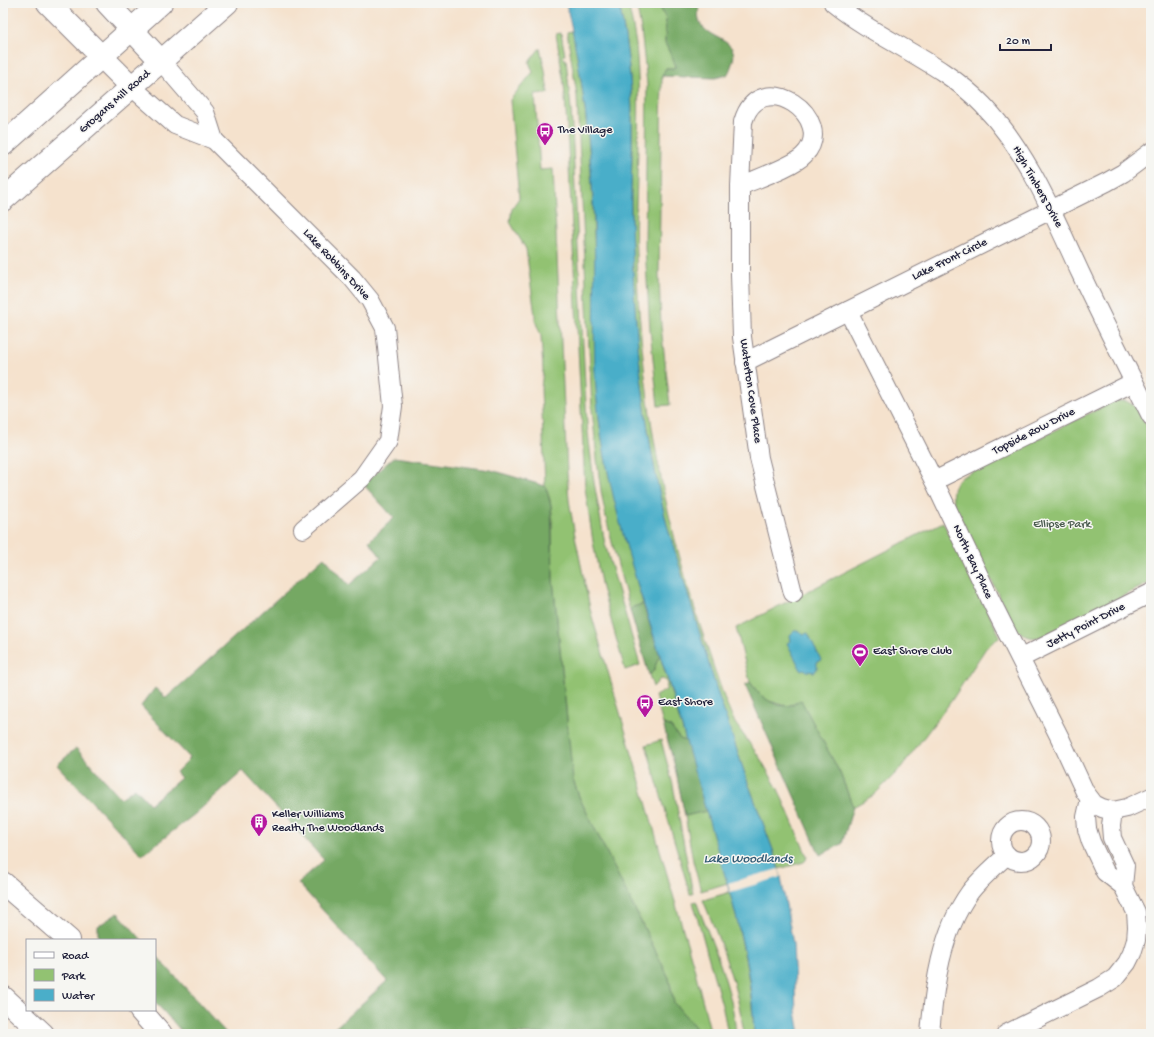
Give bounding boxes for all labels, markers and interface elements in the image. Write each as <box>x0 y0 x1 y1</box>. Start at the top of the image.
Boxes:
scale bar <box>1000 26 1051 52</box>
text: 20 m <box>1006 35 1031 49</box>
street label: Grogans Mill Road <box>77 67 154 137</box>
bus stop icon: The Village <box>535 121 555 146</box>
place label: The Village <box>557 124 613 138</box>
street label: High Timbers Drive <box>1009 144 1066 231</box>
street label: Lake Robbins Drive <box>299 226 373 304</box>
street label: Lake Front Circle <box>910 235 991 284</box>
street label: Waterton Cove Place <box>736 338 764 445</box>
street label: Topside Row Drive <box>990 405 1078 459</box>
park label: Ellipse Park <box>1033 518 1092 532</box>
street label: North Bay Place <box>949 523 996 602</box>
street label: Jetty Point Drive <box>1044 600 1128 652</box>
sports icon: East Shore Club <box>850 642 870 667</box>
place label: East Shore Club <box>873 645 953 659</box>
bus stop icon: East Shore <box>635 693 655 718</box>
place label: East Shore <box>658 696 714 710</box>
place label: Keller Williams Realty The Woodlands <box>272 808 384 836</box>
building icon: Keller Williams Realty The Woodlands <box>249 812 269 837</box>
water label: Lake Woodlands <box>704 852 793 867</box>
legend <box>26 939 156 1011</box>
text: Road <box>62 950 89 964</box>
text: Park <box>61 970 87 984</box>
text: Water <box>62 990 96 1004</box>

